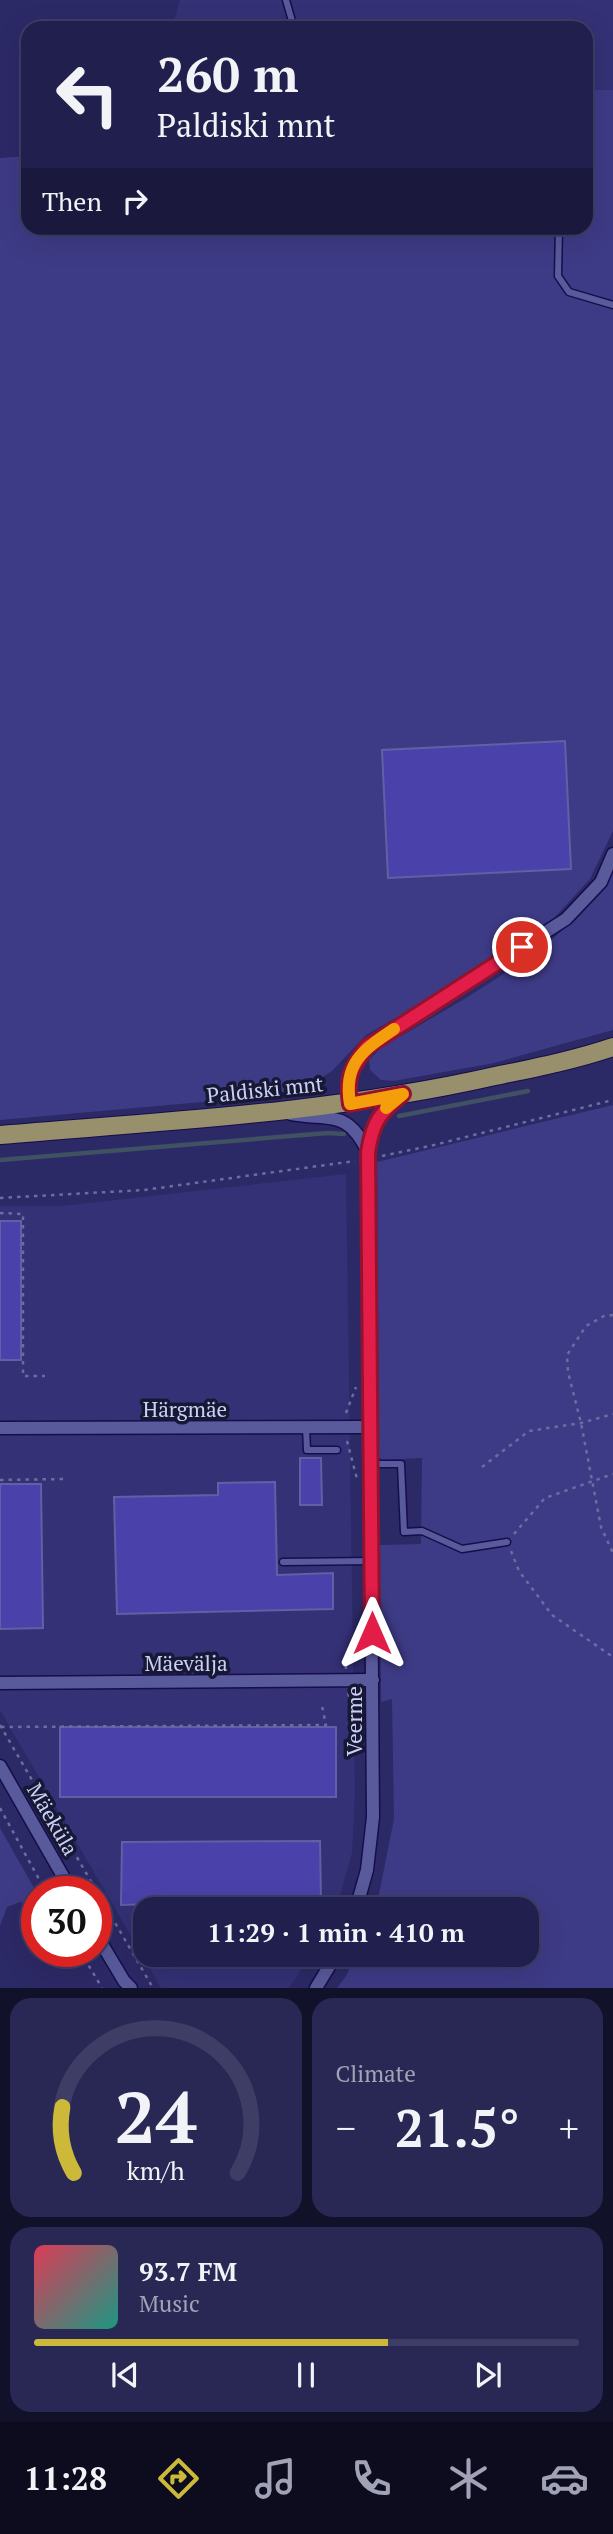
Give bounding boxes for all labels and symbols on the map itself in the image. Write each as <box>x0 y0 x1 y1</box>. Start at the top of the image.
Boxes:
pin <box>492 917 552 977</box>
street label: Paldiski mnt <box>205 1069 325 1109</box>
street label: Härgmäe <box>143 1395 227 1423</box>
position arrow <box>335 1596 409 1670</box>
street label: Mäevälja <box>144 1649 228 1677</box>
street label: Veerme <box>340 1686 368 1756</box>
street label: Mäeküla <box>21 1778 85 1861</box>
speed limit sign: 30 <box>21 1876 112 1967</box>

